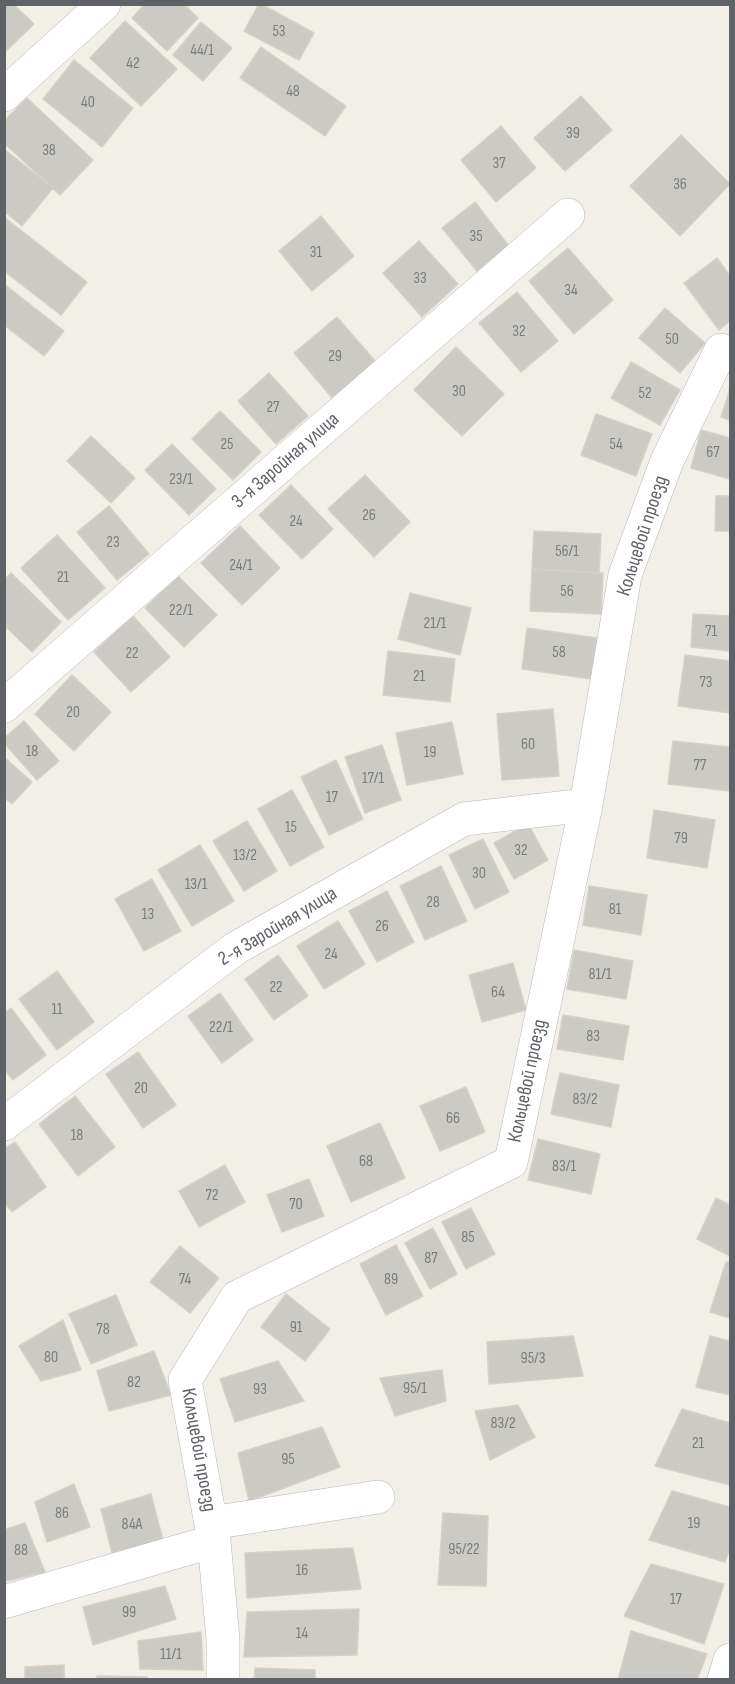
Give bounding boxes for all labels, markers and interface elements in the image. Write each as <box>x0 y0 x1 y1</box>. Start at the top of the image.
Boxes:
house number: 53 <box>272 22 286 42</box>
house number: 44/1 <box>190 41 214 61</box>
house number: 42 <box>126 54 140 74</box>
house number: 48 <box>286 82 300 102</box>
house number: 40 <box>81 93 95 113</box>
house number: 39 <box>566 124 580 144</box>
house number: 38 <box>42 141 56 161</box>
house number: 37 <box>492 154 506 174</box>
house number: 36 <box>673 175 687 195</box>
house number: 35 <box>469 227 483 247</box>
house number: 31 <box>310 243 322 263</box>
house number: 33 <box>413 269 427 289</box>
house number: 34 <box>564 281 578 301</box>
house number: 32 <box>512 322 526 342</box>
house number: 50 <box>665 330 679 350</box>
house number: 29 <box>328 347 342 367</box>
house number: 30 <box>452 382 466 402</box>
house number: 52 <box>638 384 652 404</box>
house number: 27 <box>266 398 280 418</box>
street label: 3-я Заройная улица <box>227 408 345 514</box>
house number: 25 <box>220 435 234 455</box>
house number: 54 <box>609 435 623 455</box>
house number: 67 <box>706 443 720 463</box>
house number: 23/1 <box>169 470 193 490</box>
street label: Кольцевой проезд <box>612 473 674 599</box>
house number: 26 <box>362 506 376 526</box>
house number: 24 <box>289 512 303 532</box>
house number: 23 <box>106 533 120 553</box>
house number: 56/1 <box>555 542 579 562</box>
house number: 24/1 <box>229 556 253 576</box>
house number: 21 <box>57 568 69 588</box>
house number: 56 <box>560 582 574 602</box>
house number: 22/1 <box>169 601 193 621</box>
house number: 21/1 <box>424 614 446 634</box>
house number: 71 <box>705 622 717 642</box>
house number: 58 <box>552 643 566 663</box>
house number: 22 <box>125 644 139 664</box>
house number: 21 <box>413 667 425 687</box>
house number: 73 <box>699 673 713 693</box>
house number: 20 <box>66 703 80 723</box>
house number: 60 <box>521 735 535 755</box>
house number: 18 <box>26 742 38 762</box>
house number: 19 <box>424 743 436 763</box>
house number: 77 <box>694 756 706 776</box>
house number: 17/1 <box>362 769 384 789</box>
house number: 17 <box>326 788 338 808</box>
house number: 15 <box>285 818 297 838</box>
house number: 79 <box>674 829 688 849</box>
house number: 32 <box>514 841 528 861</box>
house number: 13/2 <box>233 846 257 866</box>
house number: 30 <box>472 864 486 884</box>
house number: 13/1 <box>185 875 207 895</box>
street label: 2-я Заройная улица <box>214 882 342 972</box>
house number: 28 <box>426 893 440 913</box>
house number: 81 <box>609 900 621 920</box>
house number: 13 <box>142 905 154 925</box>
house number: 26 <box>375 917 389 937</box>
house number: 24 <box>324 945 338 965</box>
house number: 81/1 <box>588 965 612 985</box>
house number: 22 <box>269 978 283 998</box>
house number: 64 <box>491 983 505 1003</box>
house number: 11 <box>51 1000 63 1020</box>
street label: Кольцевой проезд <box>503 1017 553 1145</box>
house number: 22/1 <box>209 1018 233 1038</box>
house number: 83 <box>586 1027 600 1047</box>
house number: 20 <box>134 1079 148 1099</box>
house number: 83/2 <box>573 1090 597 1110</box>
house number: 66 <box>446 1109 460 1129</box>
house number: 18 <box>71 1126 83 1146</box>
house number: 68 <box>359 1152 373 1172</box>
house number: 83/1 <box>552 1157 576 1177</box>
house number: 72 <box>206 1186 218 1206</box>
house number: 70 <box>289 1195 303 1215</box>
house number: 85 <box>461 1228 475 1248</box>
house number: 87 <box>424 1249 438 1269</box>
house number: 74 <box>179 1270 191 1290</box>
house number: 89 <box>384 1270 398 1290</box>
house number: 91 <box>290 1318 302 1338</box>
house number: 78 <box>96 1320 110 1340</box>
house number: 80 <box>44 1348 58 1368</box>
house number: 95/3 <box>521 1349 545 1369</box>
house number: 82 <box>127 1373 141 1393</box>
house number: 95/1 <box>403 1379 427 1399</box>
house number: 93 <box>253 1380 267 1400</box>
street label: Кольцевой проезд <box>175 1386 221 1514</box>
house number: 83/2 <box>491 1414 515 1434</box>
house number: 21 <box>692 1434 704 1454</box>
house number: 95 <box>281 1450 295 1470</box>
house number: 86 <box>55 1504 69 1524</box>
house number: 19 <box>688 1514 700 1534</box>
house number: 84А <box>122 1515 142 1535</box>
house number: 95/22 <box>448 1540 480 1560</box>
house number: 88 <box>14 1541 28 1561</box>
house number: 16 <box>296 1561 308 1581</box>
house number: 17 <box>670 1590 682 1610</box>
house number: 99 <box>122 1603 136 1623</box>
house number: 14 <box>296 1624 308 1644</box>
house number: 11/1 <box>160 1645 182 1665</box>

